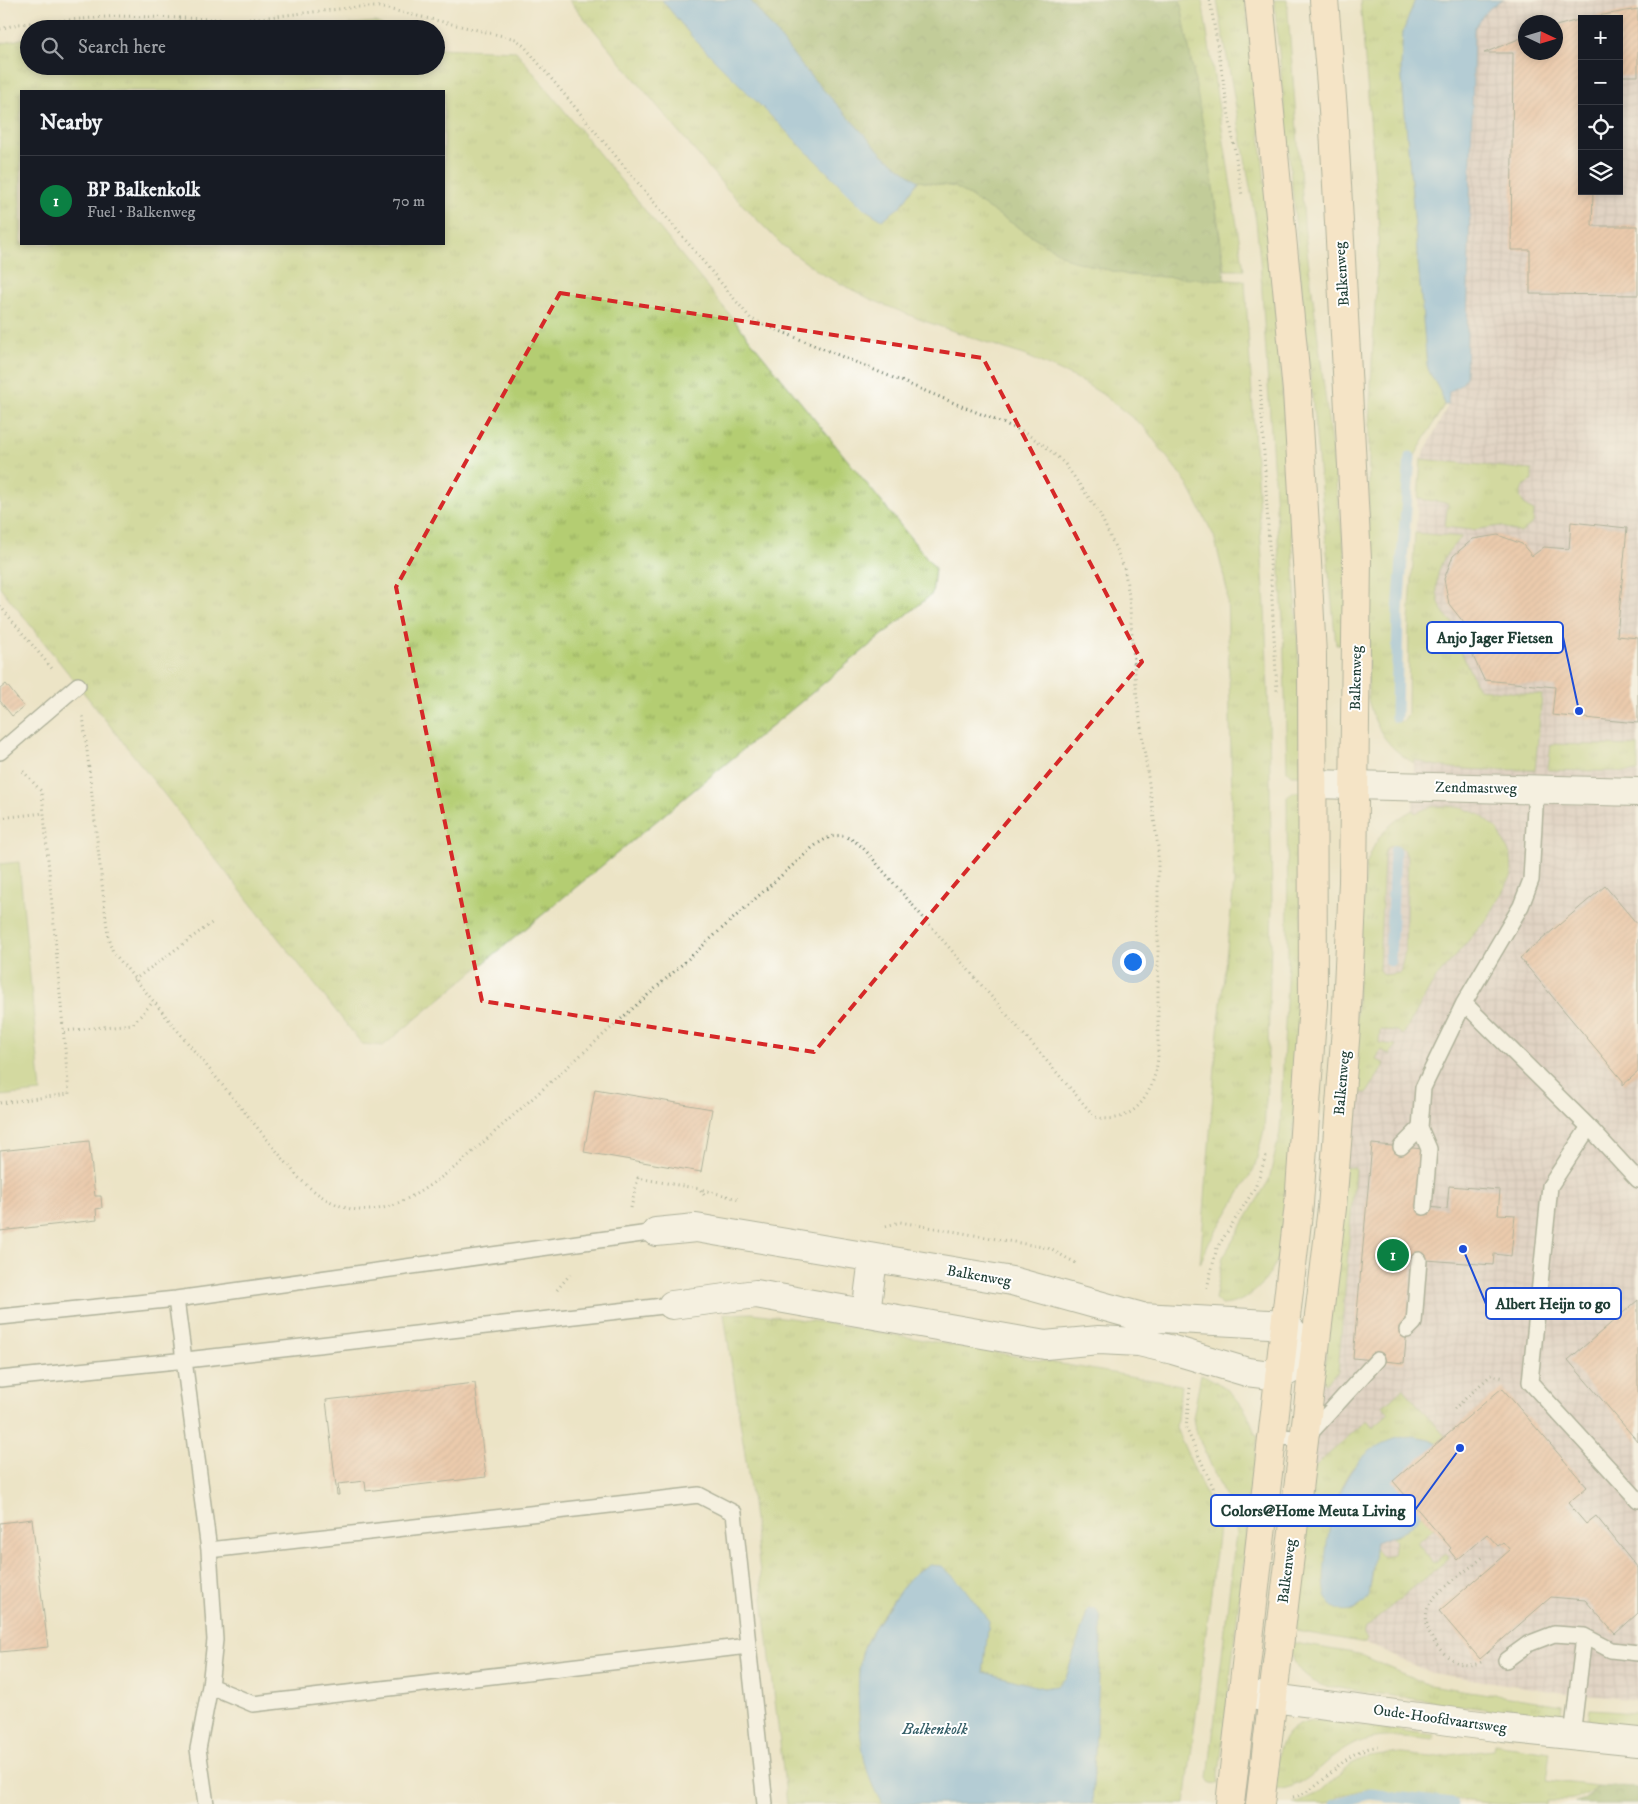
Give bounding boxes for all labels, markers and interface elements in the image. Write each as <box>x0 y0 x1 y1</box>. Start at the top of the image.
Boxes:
north arrow <box>1518 15 1563 60</box>
map controls <box>1578 15 1623 195</box>
button: + <box>1578 15 1623 60</box>
search box <box>20 20 445 75</box>
icon: search <box>38 34 66 62</box>
text: Search here <box>78 36 166 59</box>
button: − <box>1578 60 1623 105</box>
button: locate <box>1578 105 1623 150</box>
text: Nearby <box>40 110 102 136</box>
button: layers <box>1578 150 1623 195</box>
text: BP Balkenkolk <box>87 179 200 202</box>
text: 1 <box>53 191 59 211</box>
text: 70 m <box>393 191 425 211</box>
text: Fuel · Balkenweg <box>87 202 195 222</box>
street label: Balkenweg <box>1330 240 1354 307</box>
callout: Anjo Jager Fietsen <box>1427 622 1563 653</box>
text: Anjo Jager Fietsen <box>1436 628 1554 648</box>
street label: Balkenweg <box>1346 645 1366 711</box>
street label: Zendmastweg <box>1435 778 1518 798</box>
your location <box>1120 949 1146 975</box>
street label: Balkenweg <box>1330 1049 1354 1116</box>
pin: 1 <box>1377 1236 1409 1274</box>
street label: Balkenweg <box>945 1261 1013 1291</box>
callout: Albert Heijn to go <box>1486 1288 1621 1319</box>
text: Albert Heijn to go <box>1494 1294 1611 1314</box>
callout: Colors@Home Meuta Living <box>1211 1495 1415 1526</box>
text: Colors@Home Meuta Living <box>1221 1501 1406 1521</box>
street label: Balkenweg <box>1274 1537 1300 1604</box>
street label: Oude-Hoofdvaartsweg <box>1372 1700 1509 1738</box>
water label: Balkenkolk <box>901 1719 968 1739</box>

